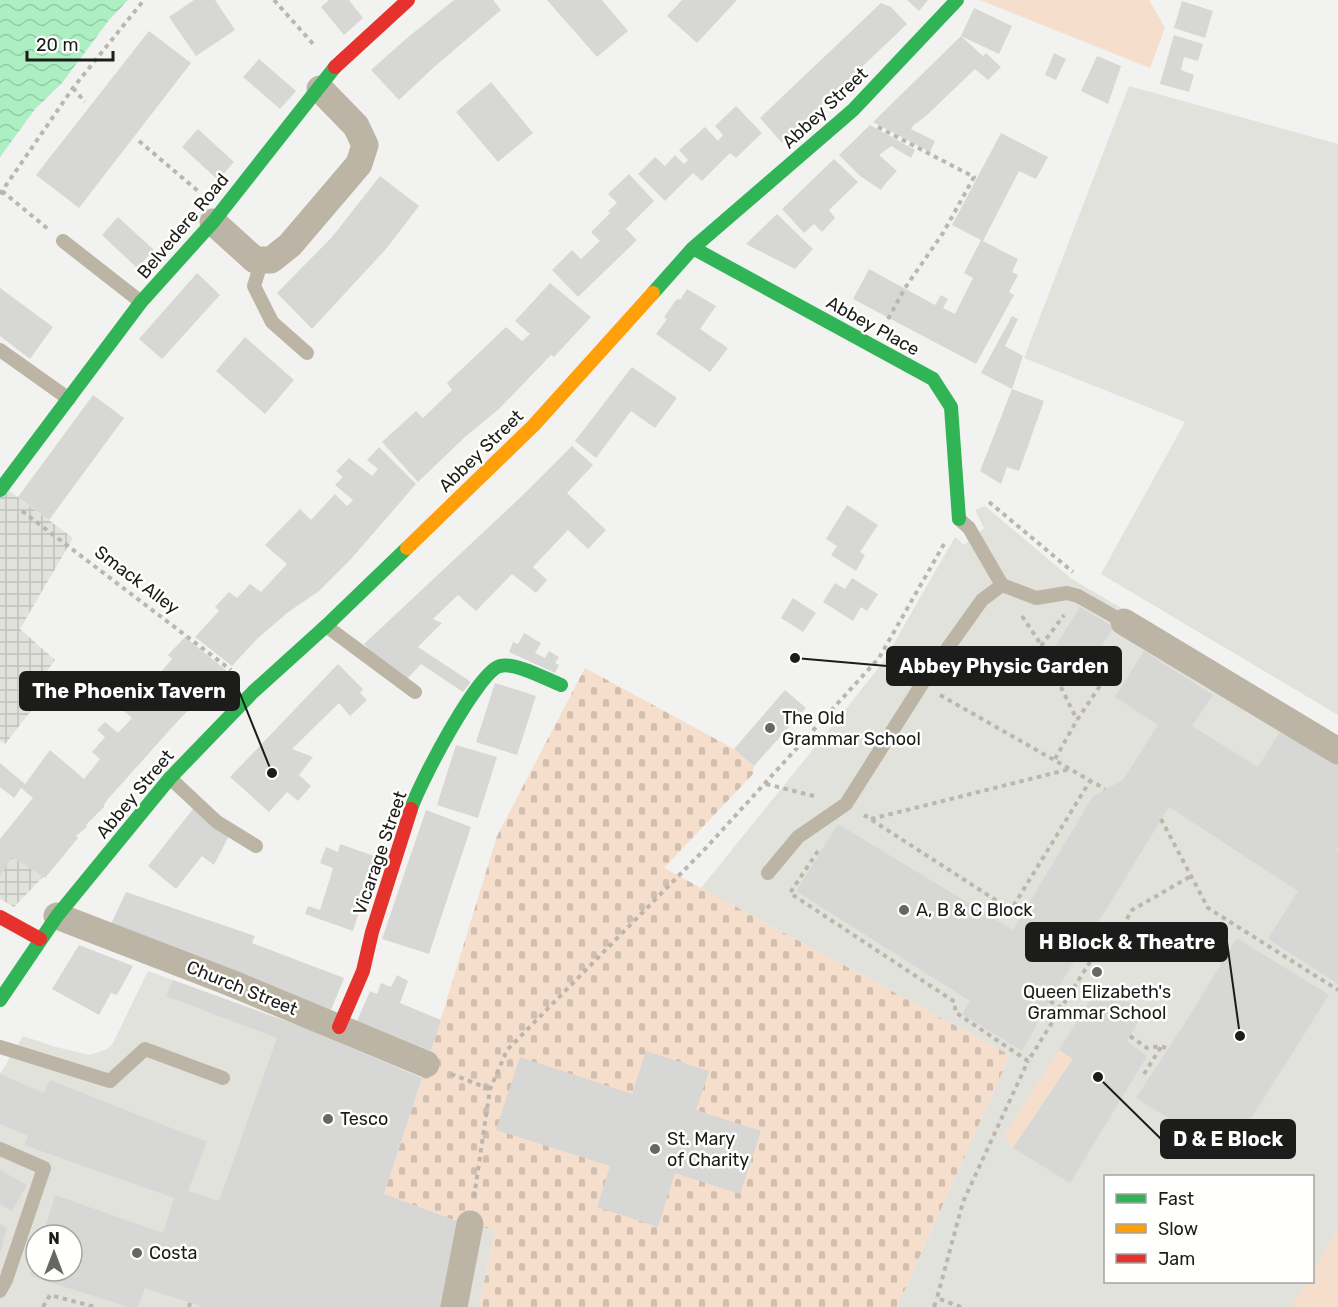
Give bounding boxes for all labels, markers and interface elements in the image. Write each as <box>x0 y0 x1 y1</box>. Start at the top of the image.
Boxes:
scale bar <box>27 24 112 62</box>
text: 20 m <box>36 34 78 56</box>
street label: Abbey Street <box>778 63 872 153</box>
street label: Belvedere Road <box>133 169 233 283</box>
street label: Abbey Place <box>823 291 923 361</box>
street label: Abbey Street <box>434 405 528 497</box>
street label: Smack Alley <box>90 541 184 619</box>
callout: Abbey Physic Garden <box>887 647 1121 685</box>
text: Abbey Physic Garden <box>899 654 1109 678</box>
callout: The Phoenix Tavern <box>20 672 239 710</box>
text: The Phoenix Tavern <box>32 679 226 703</box>
place label: The Old Grammar School <box>782 707 921 750</box>
marker: The Old Grammar School <box>763 721 777 735</box>
street label: Abbey Street <box>92 745 178 843</box>
street label: Vicarage Street <box>348 788 412 918</box>
place label: A, B & C Block <box>916 899 1033 921</box>
marker: A, B & C Block <box>897 903 911 917</box>
callout: H Block & Theatre <box>1026 923 1227 961</box>
text: H Block & Theatre <box>1039 930 1215 954</box>
street label: Church Street <box>183 956 301 1020</box>
marker: Queen Elizabeth's Grammar School <box>1090 965 1104 979</box>
place label: Queen Elizabeth's Grammar School <box>1023 981 1171 1024</box>
place label: Tesco <box>340 1108 388 1130</box>
marker: Tesco <box>321 1112 335 1126</box>
callout: D & E Block <box>1161 1120 1295 1158</box>
text: D & E Block <box>1173 1127 1283 1151</box>
place label: St. Mary of Charity <box>667 1128 749 1171</box>
marker: St. Mary of Charity <box>648 1142 662 1156</box>
legend <box>1104 1175 1314 1283</box>
text: Fast <box>1158 1188 1194 1210</box>
text: Slow <box>1158 1218 1198 1240</box>
north arrow <box>24 1223 84 1283</box>
text: N <box>48 1229 60 1248</box>
place label: Costa <box>149 1242 197 1264</box>
marker: Costa <box>130 1246 144 1260</box>
text: Jam <box>1158 1248 1195 1270</box>

